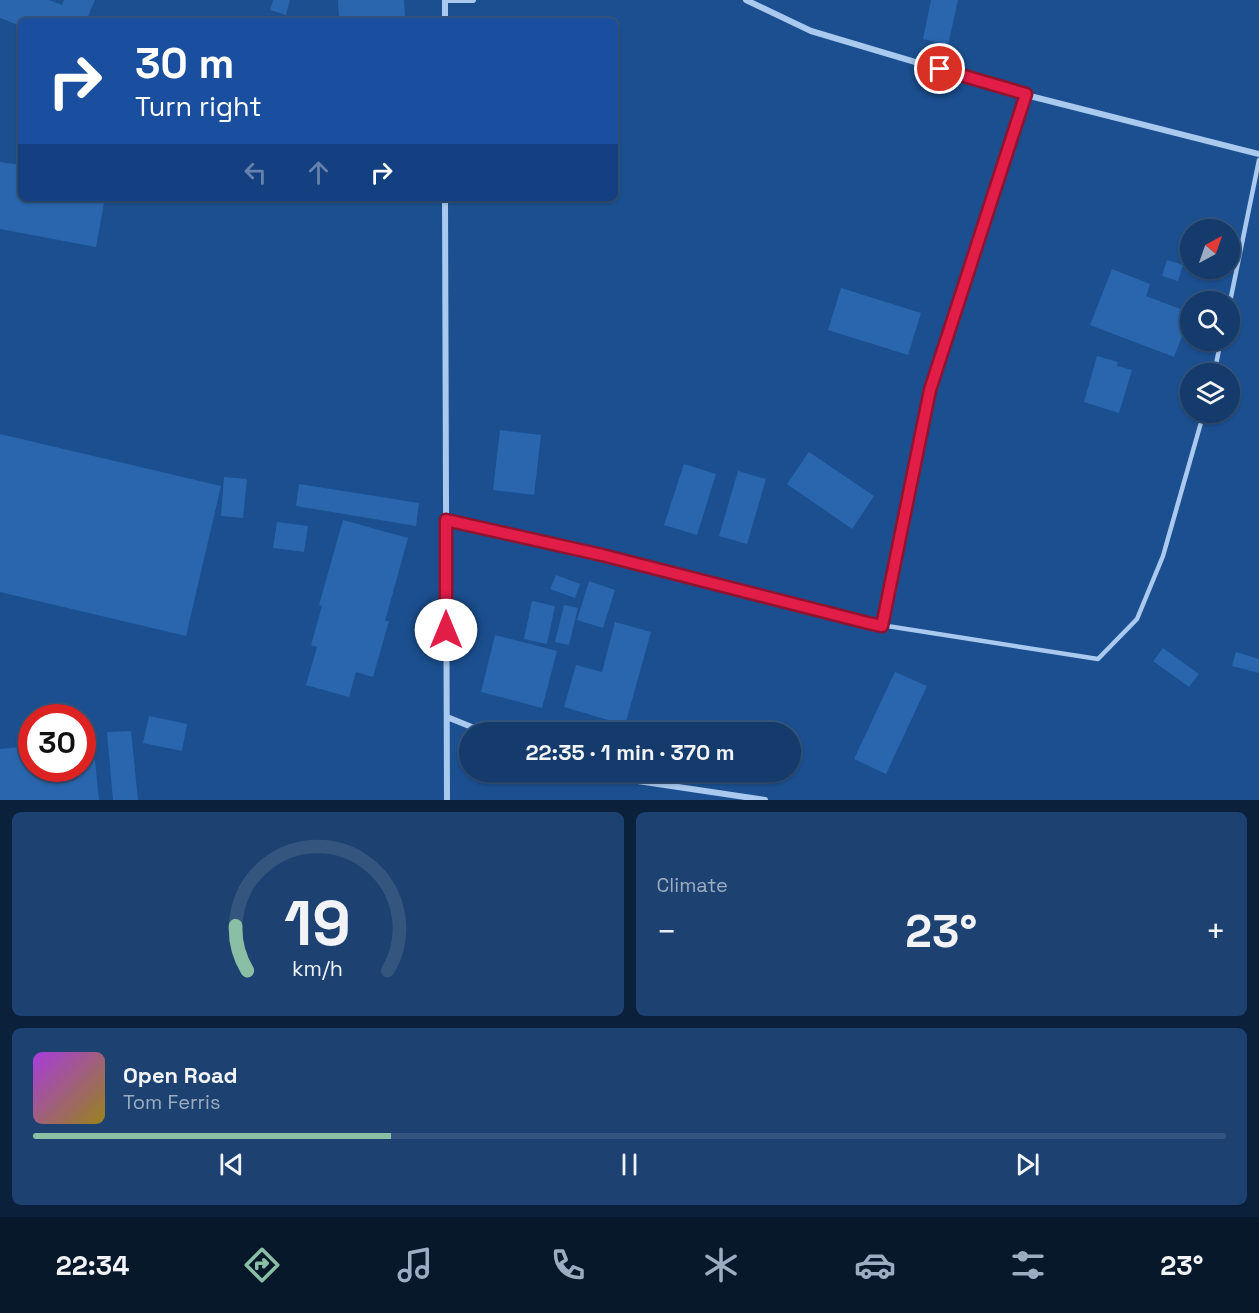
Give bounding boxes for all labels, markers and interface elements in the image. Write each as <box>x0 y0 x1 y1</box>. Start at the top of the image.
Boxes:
text: 30 m <box>135 37 234 90</box>
icon: right <box>36 42 114 120</box>
pin <box>914 43 965 94</box>
icon: arrive <box>923 52 956 85</box>
text: Turn right <box>135 89 262 124</box>
icon: left <box>239 156 272 189</box>
icon: ahead <box>302 156 335 189</box>
icon: right <box>365 156 398 189</box>
north arrow <box>1180 219 1240 279</box>
map controls <box>1180 219 1240 423</box>
button: search <box>1180 291 1240 351</box>
button: layers <box>1180 363 1240 423</box>
position arrow <box>414 598 478 662</box>
speed limit sign: 30 <box>18 704 96 782</box>
text: 22:35 · 1 min · 370 m <box>525 738 735 766</box>
text: Climate <box>657 872 728 898</box>
text: 19 <box>284 884 351 963</box>
text: 23° <box>905 903 977 960</box>
text: − <box>657 911 677 953</box>
text: + <box>1206 911 1226 953</box>
text: km/h <box>292 955 343 982</box>
text: Open Road <box>123 1061 238 1089</box>
text: Tom Ferris <box>123 1089 221 1115</box>
icon: previous <box>215 1148 248 1181</box>
icon: pause <box>613 1148 646 1181</box>
icon: next <box>1011 1148 1044 1181</box>
icon: directions <box>241 1244 283 1286</box>
icon: music <box>394 1244 436 1286</box>
icon: phone <box>547 1244 589 1286</box>
icon: climate <box>700 1244 742 1286</box>
icon: car <box>854 1244 896 1286</box>
icon: filters <box>1007 1244 1049 1286</box>
text: 22:34 <box>56 1248 129 1283</box>
text: 23° <box>1160 1248 1203 1283</box>

